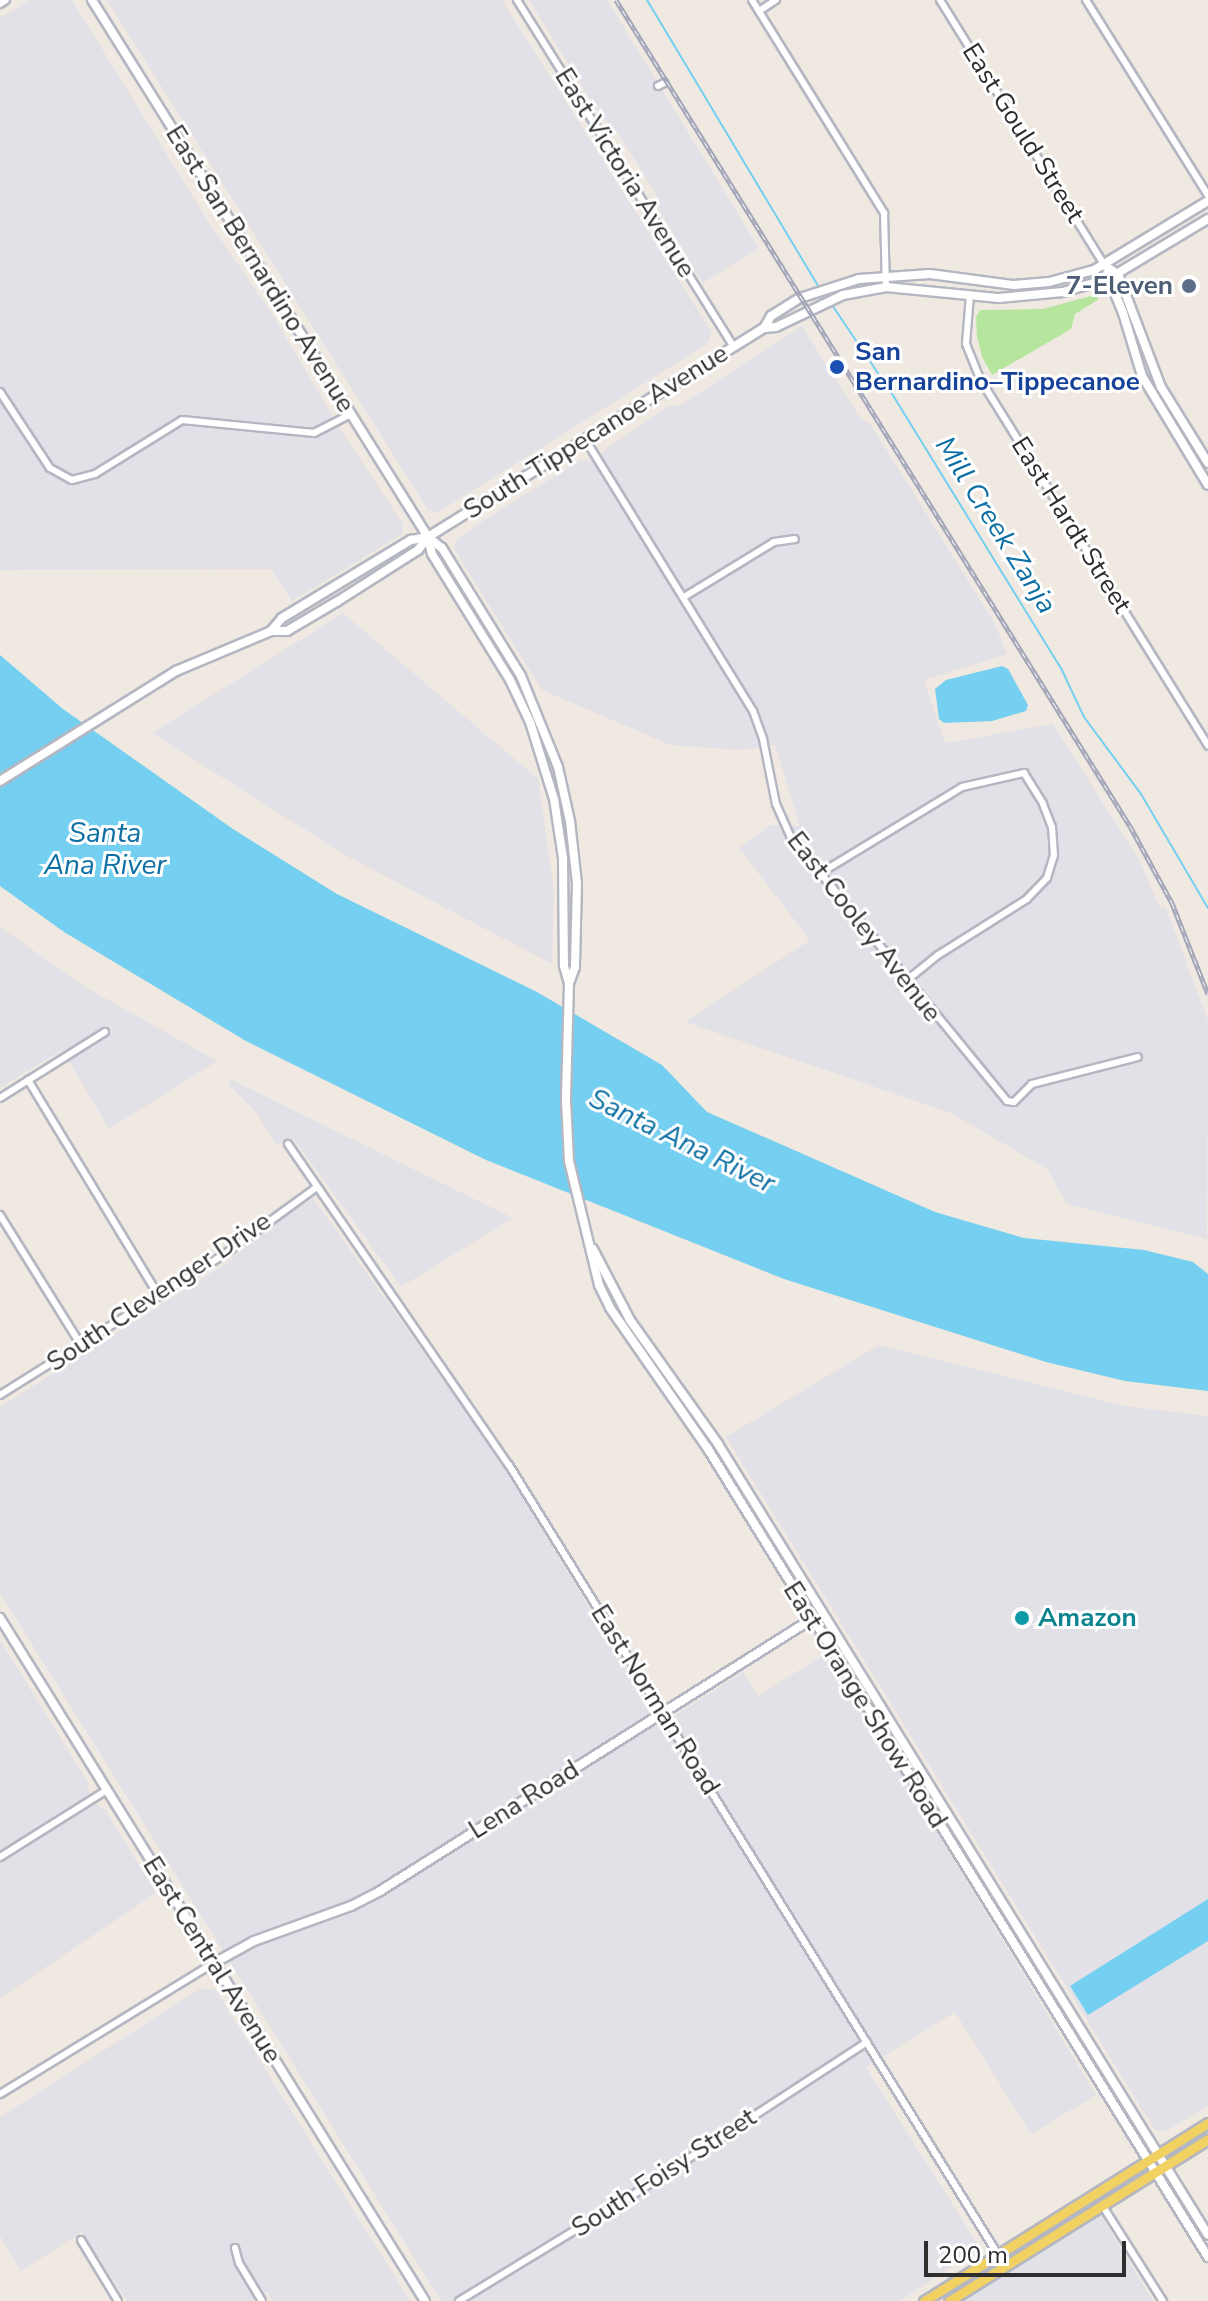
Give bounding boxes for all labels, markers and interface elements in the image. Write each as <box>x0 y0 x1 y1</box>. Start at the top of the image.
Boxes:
street label: East Gould Street <box>955 38 1091 228</box>
street label: East Victoria Avenue <box>548 63 702 283</box>
street label: East San Bernardino Avenue <box>159 120 361 418</box>
place label: 7-Eleven <box>1066 270 1173 302</box>
marker: 7-Eleven <box>1180 277 1198 295</box>
place label: San Bernardino–Tippecanoe <box>855 336 1140 398</box>
street label: South Tippecanoe Avenue <box>458 338 734 526</box>
marker: San Bernardino–Tippecanoe <box>826 356 848 378</box>
water label: Mill Creek Zanja <box>928 430 1064 620</box>
street label: East Hardt Street <box>1004 431 1138 619</box>
water label: Santa Ana River <box>44 816 166 882</box>
street label: East Cooley Avenue <box>780 826 948 1028</box>
water label: Santa Ana River <box>584 1082 780 1200</box>
street label: South Clevenger Drive <box>41 1206 277 1378</box>
street label: East Orange Show Road <box>776 1576 954 1834</box>
street label: East Norman Road <box>584 1599 726 1801</box>
place label: Amazon <box>1038 1602 1137 1634</box>
marker: Amazon <box>1013 1609 1031 1627</box>
street label: Lena Road <box>463 1754 585 1846</box>
street label: East Central Avenue <box>136 1851 288 2069</box>
street label: South Foisy Street <box>566 2102 762 2244</box>
scale bar <box>928 2225 1130 2275</box>
text: 200 m <box>938 2239 1008 2271</box>

